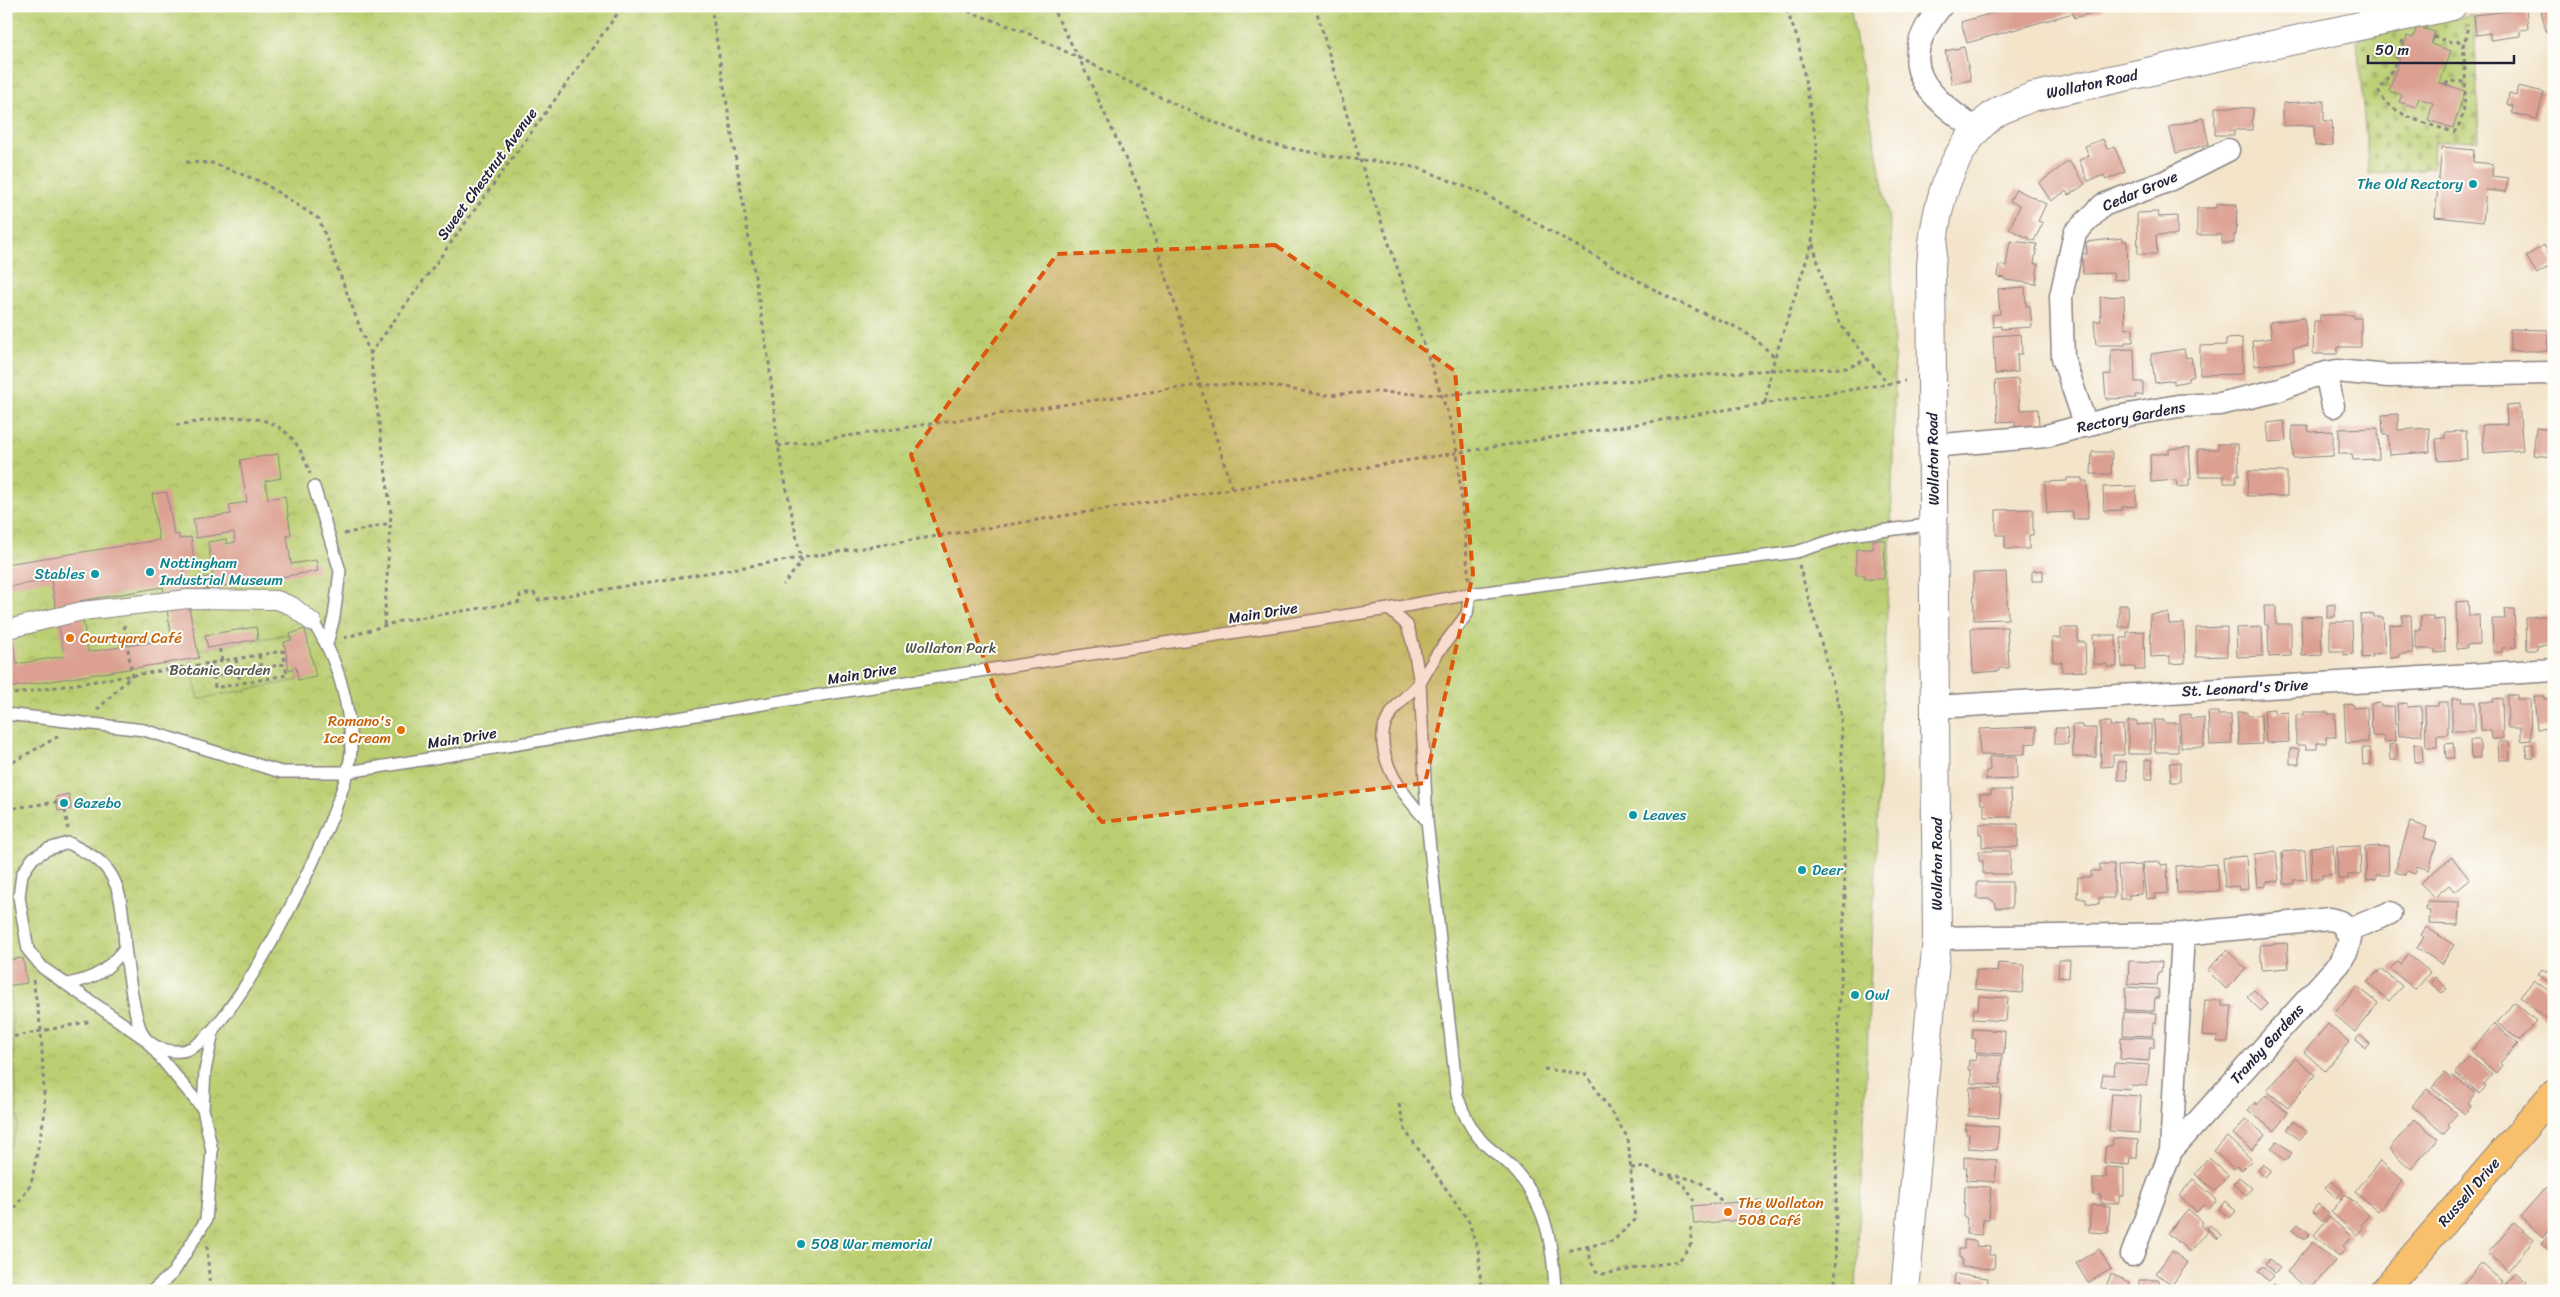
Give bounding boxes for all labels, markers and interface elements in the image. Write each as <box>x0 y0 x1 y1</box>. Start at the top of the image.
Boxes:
scale bar <box>2368 32 2514 64</box>
text: 50 m <box>2375 37 2410 63</box>
street label: Wollaton Road <box>2044 61 2141 106</box>
street label: Sweet Chestnut Avenue <box>430 102 544 246</box>
street label: Cedar Grove <box>2098 163 2182 219</box>
place label: The Old Rectory <box>2357 171 2463 197</box>
marker: The Old Rectory <box>2467 178 2479 190</box>
street label: Rectory Gardens <box>2075 394 2188 440</box>
street label: Wollaton Road <box>1919 411 1947 506</box>
place label: Nottingham Industrial Museum <box>159 550 283 593</box>
place label: Stables <box>35 561 85 587</box>
marker: Nottingham Industrial Museum <box>144 566 156 578</box>
marker: Stables <box>89 568 101 580</box>
street label: Main Drive <box>1226 595 1300 631</box>
place label: Courtyard Café <box>80 625 182 651</box>
marker: Courtyard Café <box>64 632 76 644</box>
park label: Wollaton Park <box>905 635 997 661</box>
street label: Main Drive <box>825 656 899 692</box>
park label: Botanic Garden <box>169 657 271 683</box>
street label: St. Leonard's Drive <box>2181 672 2309 704</box>
place label: Romano's Ice Cream <box>323 708 392 751</box>
street label: Main Drive <box>425 720 499 756</box>
marker: Romano's Ice Cream <box>395 724 407 736</box>
place label: Gazebo <box>74 790 122 816</box>
marker: Gazebo <box>58 797 70 809</box>
place label: Leaves <box>1643 802 1686 828</box>
marker: Leaves <box>1627 809 1639 821</box>
street label: Wollaton Road <box>1924 816 1950 910</box>
place label: Deer <box>1812 857 1843 883</box>
marker: Deer <box>1796 864 1808 876</box>
place label: Owl <box>1865 982 1890 1008</box>
marker: Owl <box>1849 989 1861 1001</box>
street label: Tranby Gardens <box>2223 997 2311 1090</box>
street label: Russell Drive <box>2431 1151 2507 1233</box>
place label: The Wollaton 508 Café <box>1738 1190 1824 1233</box>
marker: The Wollaton 508 Café <box>1722 1206 1734 1218</box>
place label: 508 War memorial <box>811 1231 933 1257</box>
marker: 508 War memorial <box>795 1238 807 1250</box>

